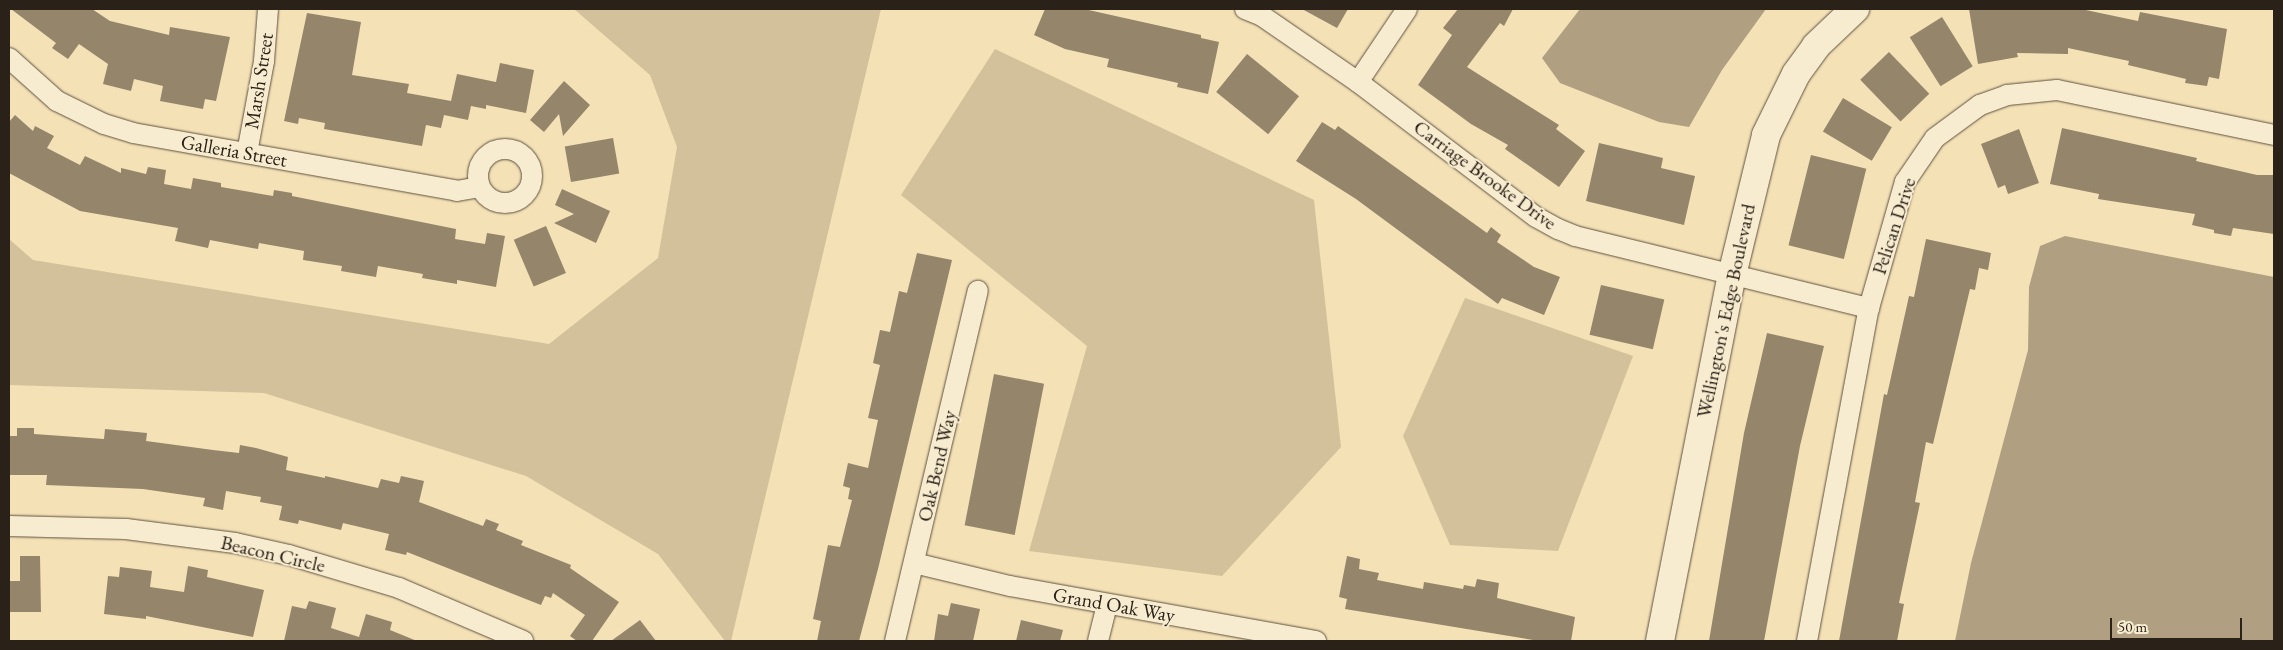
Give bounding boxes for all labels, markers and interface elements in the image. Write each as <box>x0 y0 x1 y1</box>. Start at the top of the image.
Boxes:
street label: Marsh Street <box>240 31 278 131</box>
street label: Carriage Brooke Drive <box>1409 115 1561 235</box>
street label: Galleria Street <box>179 130 289 172</box>
street label: Pelican Drive <box>1867 174 1921 278</box>
street label: Wellington's Edge Boulevard <box>1692 202 1760 420</box>
street label: Oak Bend Way <box>913 408 961 524</box>
street label: Beacon Circle <box>219 530 327 578</box>
street label: Grand Oak Way <box>1051 582 1177 628</box>
scale bar <box>2113 608 2246 640</box>
text: 50 m <box>2118 617 2147 636</box>

